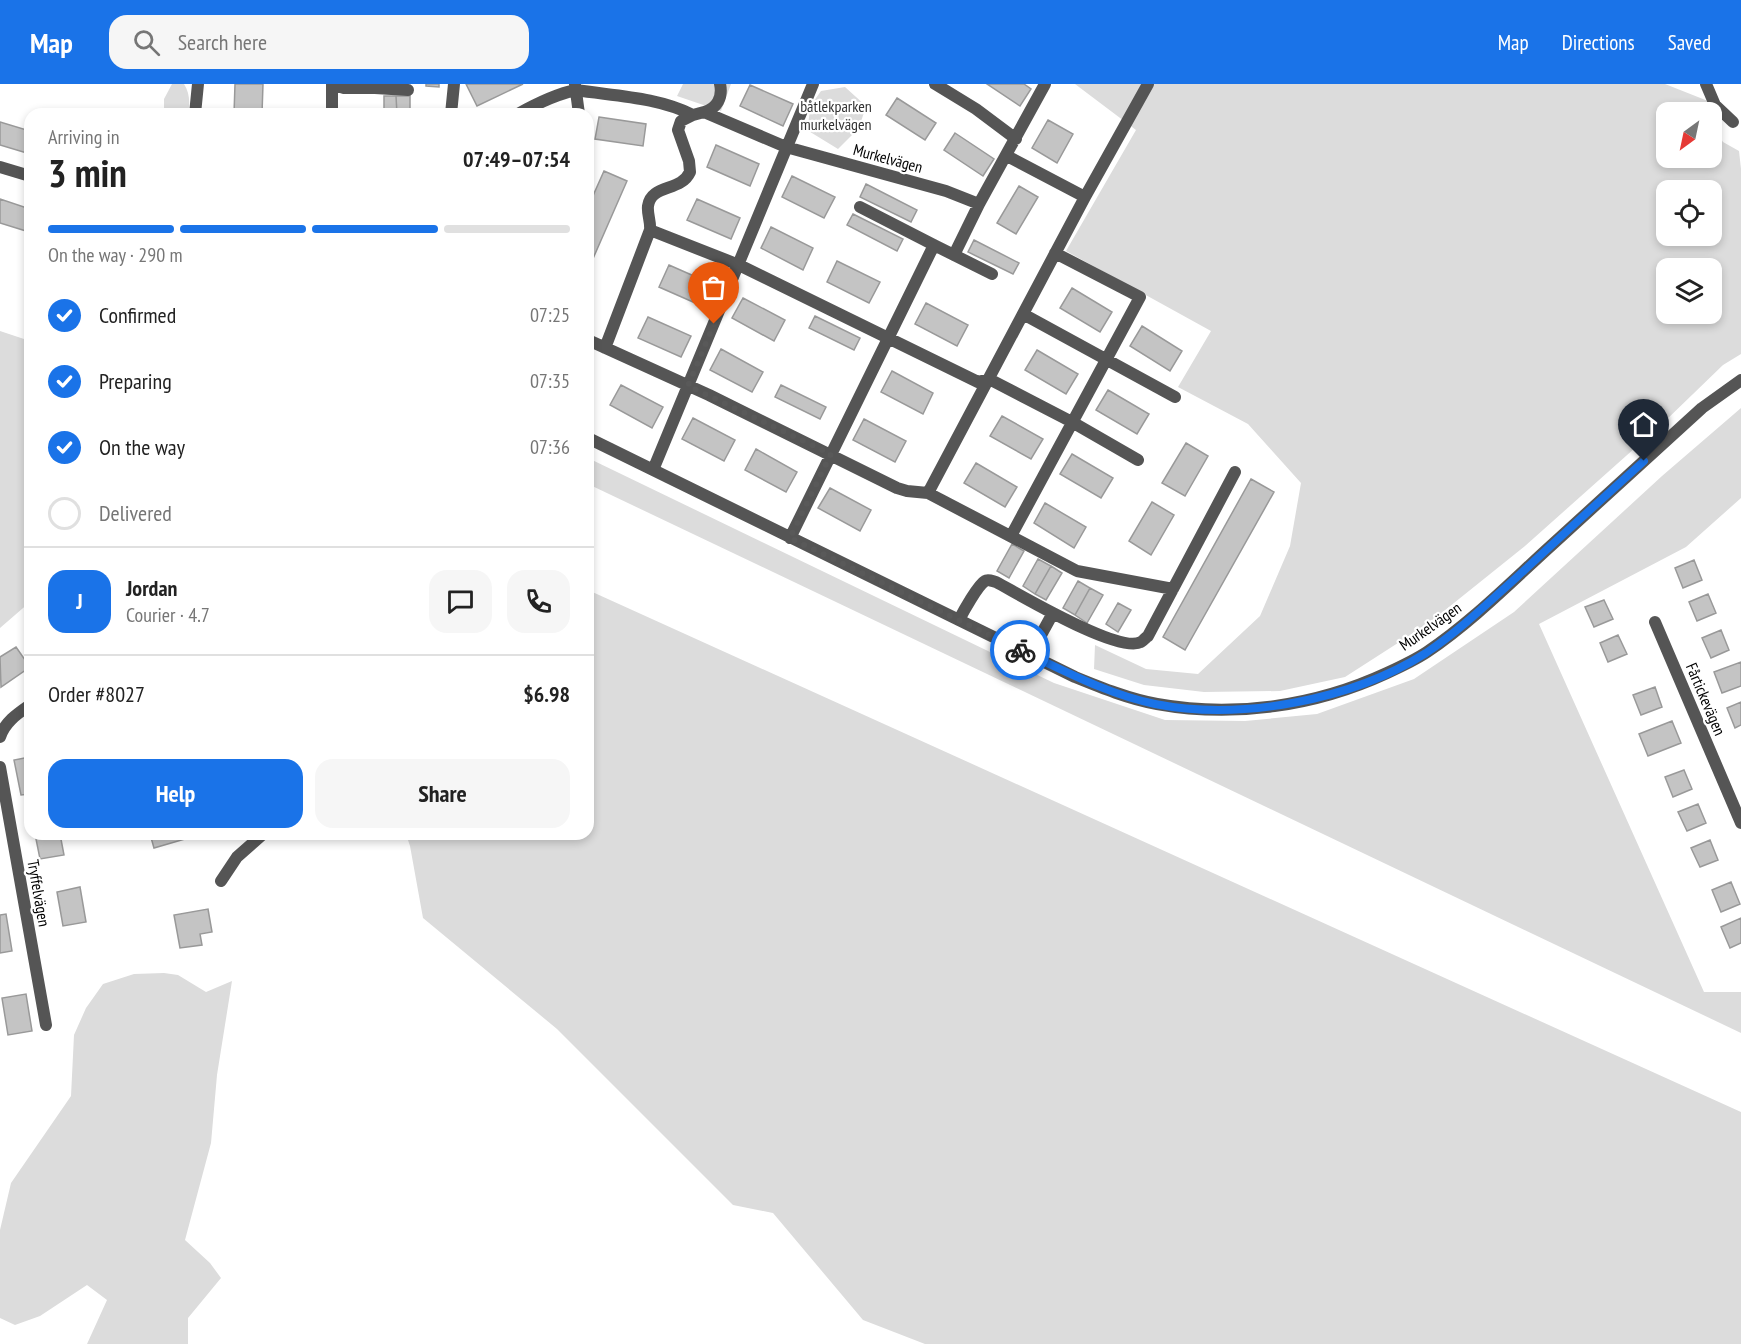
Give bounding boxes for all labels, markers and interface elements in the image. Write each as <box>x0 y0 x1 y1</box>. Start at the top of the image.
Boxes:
search box <box>109 15 529 69</box>
text: Map <box>30 24 73 61</box>
icon: search <box>130 26 163 59</box>
text: Search here <box>178 28 267 56</box>
text: Map <box>1498 29 1529 56</box>
text: Directions <box>1562 29 1635 56</box>
text: Saved <box>1668 29 1711 56</box>
park label: båtlekparken murkelvägen <box>800 96 872 134</box>
north arrow <box>1656 102 1722 168</box>
map controls <box>1656 102 1722 324</box>
text: Arriving in <box>48 124 120 150</box>
street label: Murkelvägen <box>851 139 925 177</box>
text: 07:49–07:54 <box>463 145 570 173</box>
text: 3 min <box>48 147 127 198</box>
button: locate <box>1656 180 1722 246</box>
text: On the way · 290 m <box>48 242 183 268</box>
button: layers <box>1656 258 1722 324</box>
pin <box>688 262 739 324</box>
icon: bag <box>697 271 730 304</box>
icon: check <box>48 299 81 332</box>
text: Confirmed <box>99 301 176 329</box>
text: 07:25 <box>530 302 570 328</box>
icon: check <box>48 365 81 398</box>
text: Preparing <box>99 367 172 395</box>
text: 07:35 <box>530 368 570 394</box>
pin <box>1618 399 1669 461</box>
icon: home <box>1627 408 1660 441</box>
icon: check <box>48 431 81 464</box>
text: On the way <box>99 433 185 461</box>
text: 07:36 <box>530 434 570 460</box>
text: Delivered <box>99 499 172 527</box>
button: chat <box>429 570 492 633</box>
button: phone <box>507 570 570 633</box>
text: Jordan <box>126 574 177 602</box>
text: J <box>76 587 83 615</box>
street label: Murkelvägen <box>1395 597 1465 655</box>
text: Courier · 4.7 <box>126 602 210 628</box>
courier <box>990 620 1050 680</box>
icon: bike <box>1004 634 1037 667</box>
street label: Fårtickevägen <box>1682 660 1730 738</box>
text: Order #8027 <box>48 680 145 708</box>
text: $6.98 <box>523 680 570 708</box>
button: Help <box>48 759 303 828</box>
button: Share <box>315 759 570 828</box>
street label: Tryffelvägen <box>23 858 55 928</box>

